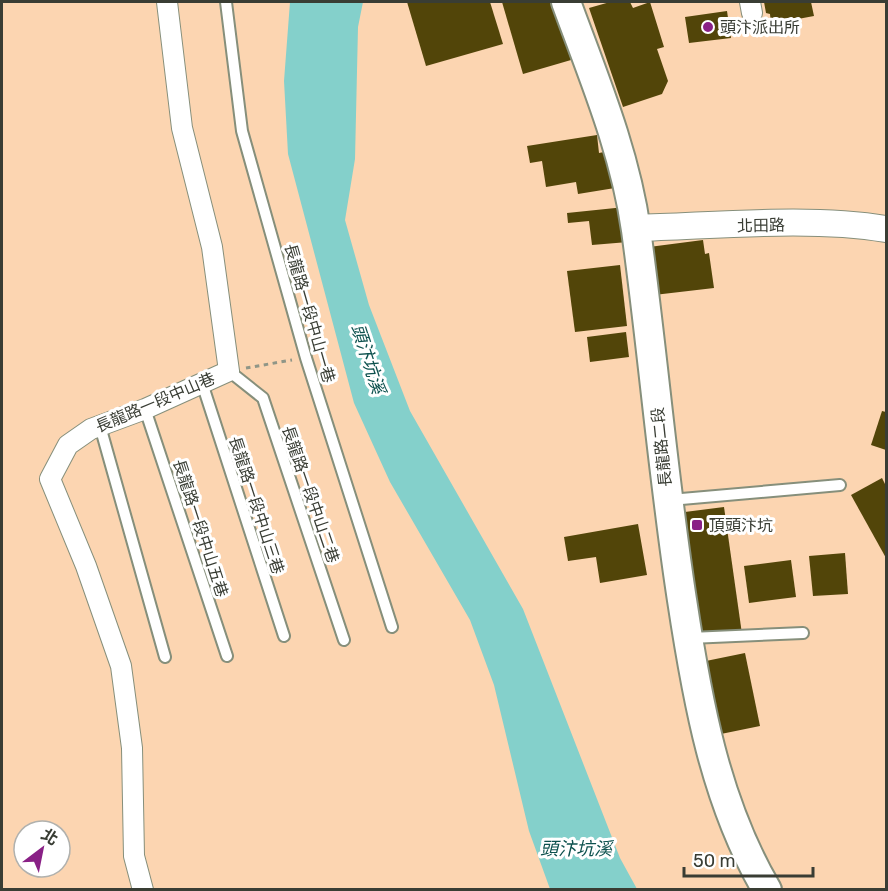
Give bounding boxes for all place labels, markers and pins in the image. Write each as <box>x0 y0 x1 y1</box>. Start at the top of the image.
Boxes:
place label: 頭汴派出所 <box>720 18 800 37</box>
marker: 頭汴派出所 <box>701 20 715 34</box>
place label: 頂頭汴坑 <box>709 516 773 535</box>
marker: 頂頭汴坑 <box>690 518 704 532</box>

